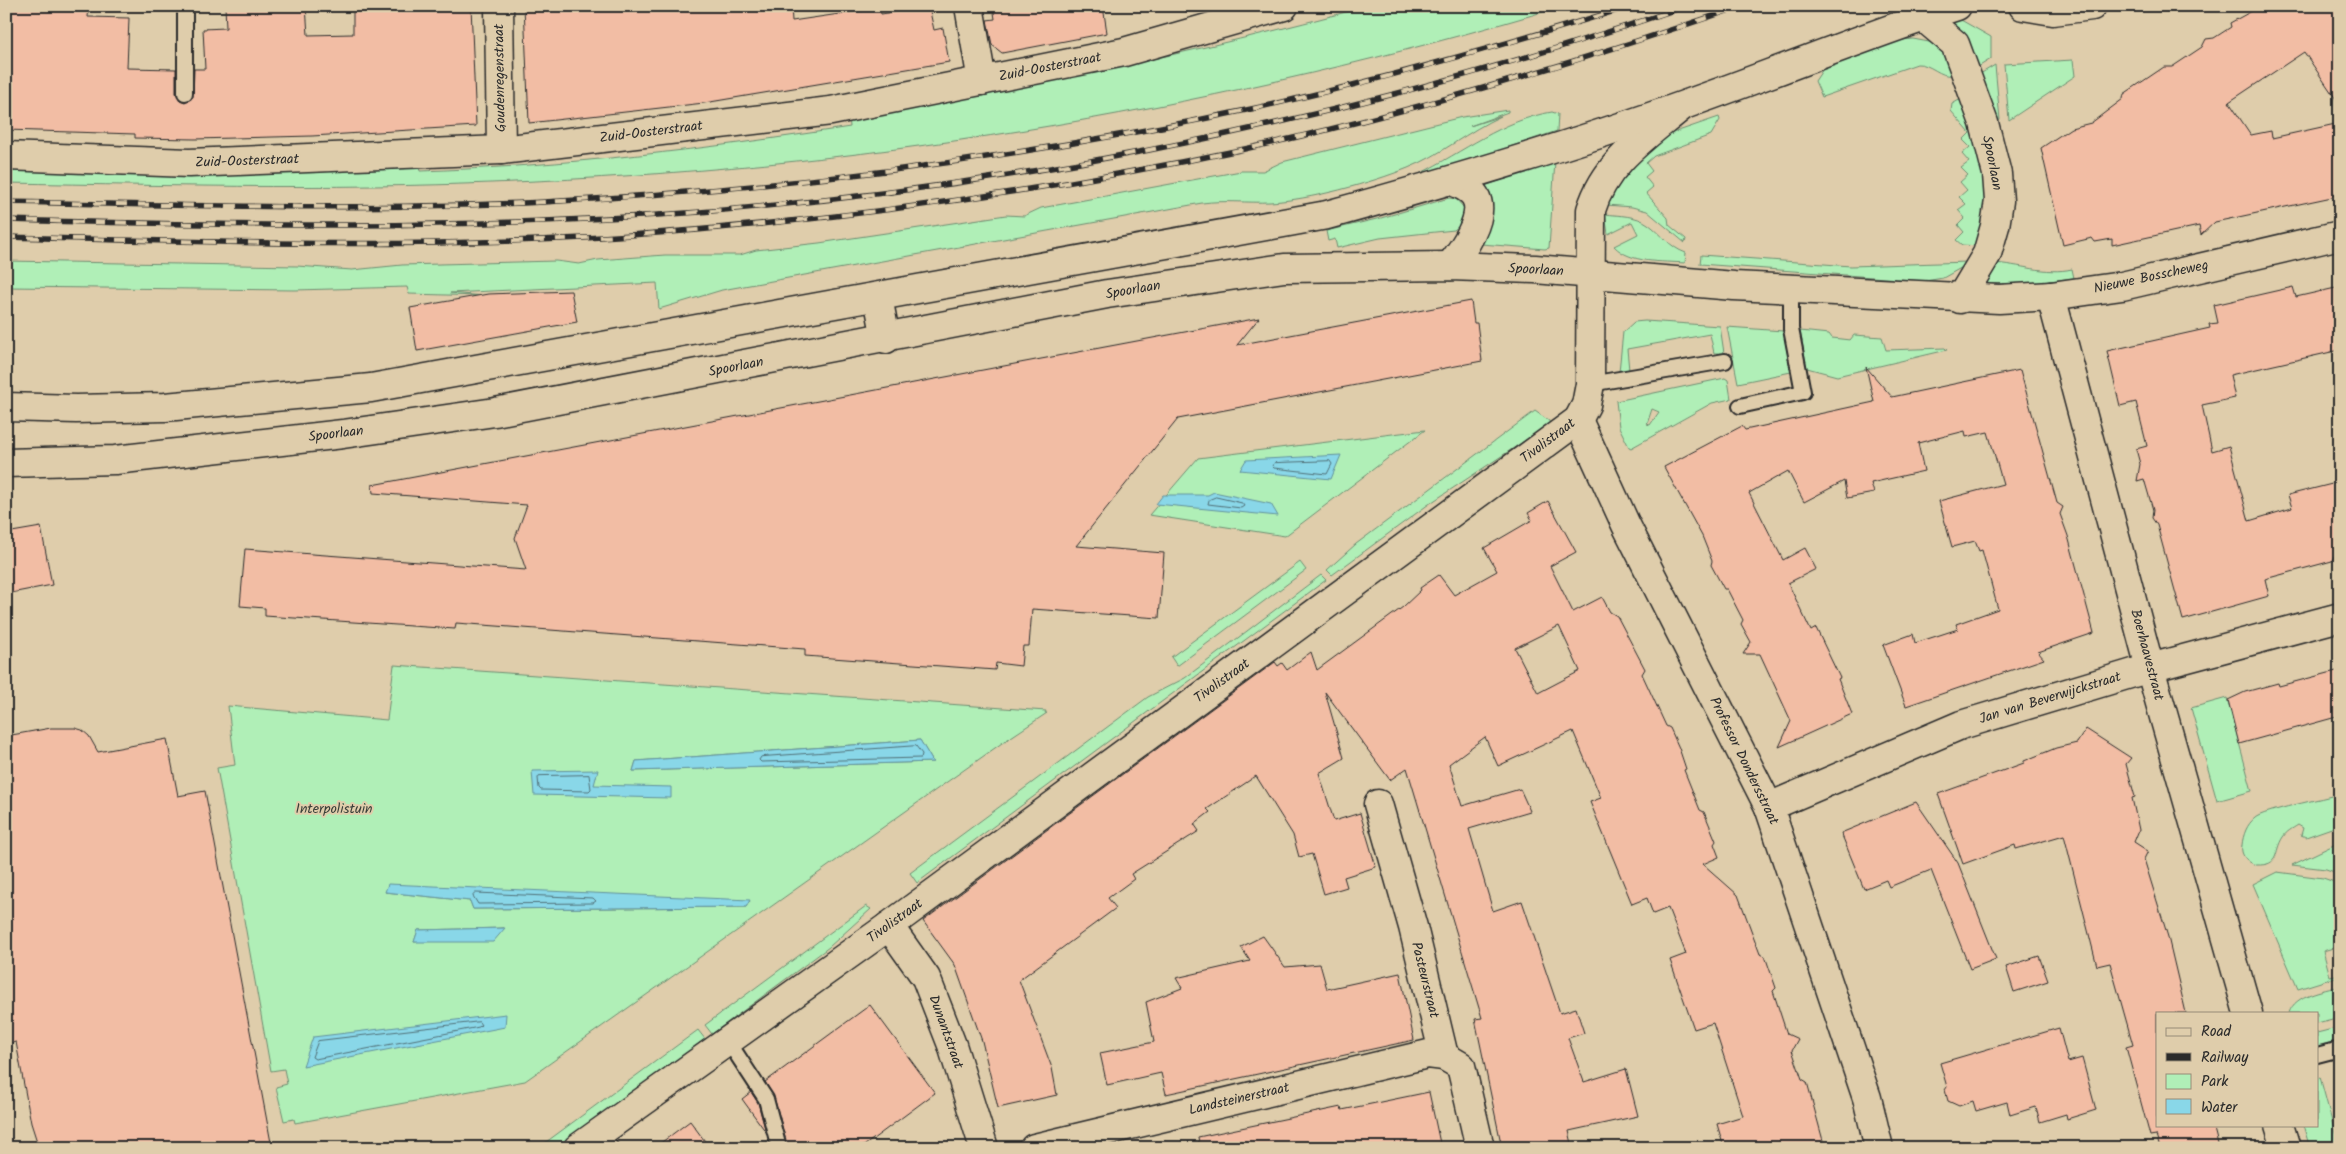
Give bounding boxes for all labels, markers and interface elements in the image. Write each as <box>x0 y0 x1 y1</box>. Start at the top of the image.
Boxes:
street label: Goudenregenstraat <box>488 23 512 132</box>
street label: Zuid-Oosterstraat <box>997 46 1104 88</box>
street label: Zuid-Oosterstraat <box>598 115 705 149</box>
street label: Spoorlaan <box>1976 134 2008 192</box>
street label: Zuid-Oosterstraat <box>195 148 300 174</box>
street label: Nieuwe Bosscheweg <box>2092 254 2210 300</box>
street label: Spoorlaan <box>1508 258 1564 282</box>
street label: Spoorlaan <box>1104 274 1162 306</box>
street label: Spoorlaan <box>707 351 765 383</box>
street label: Tivolistraat <box>1516 412 1581 469</box>
street label: Spoorlaan <box>307 420 365 448</box>
street label: Boerhaavestraat <box>2124 607 2170 704</box>
street label: Tivolistraat <box>1189 653 1255 709</box>
street label: Jan van Beverwijckstraat <box>1976 666 2124 730</box>
street label: Professor Dondersstraat <box>1703 693 1785 829</box>
park label: Interpolistuin <box>296 798 372 820</box>
street label: Tivolistraat <box>862 893 928 949</box>
street label: Pasteurstraat <box>1405 940 1445 1021</box>
street label: Dunantstraat <box>922 992 970 1073</box>
legend <box>2156 1012 2318 1126</box>
text: Road <box>2201 1020 2232 1044</box>
text: Railway <box>2201 1046 2249 1070</box>
text: Park <box>2201 1070 2229 1094</box>
street label: Landsteinerstraat <box>1187 1077 1292 1121</box>
text: Water <box>2201 1096 2238 1120</box>

